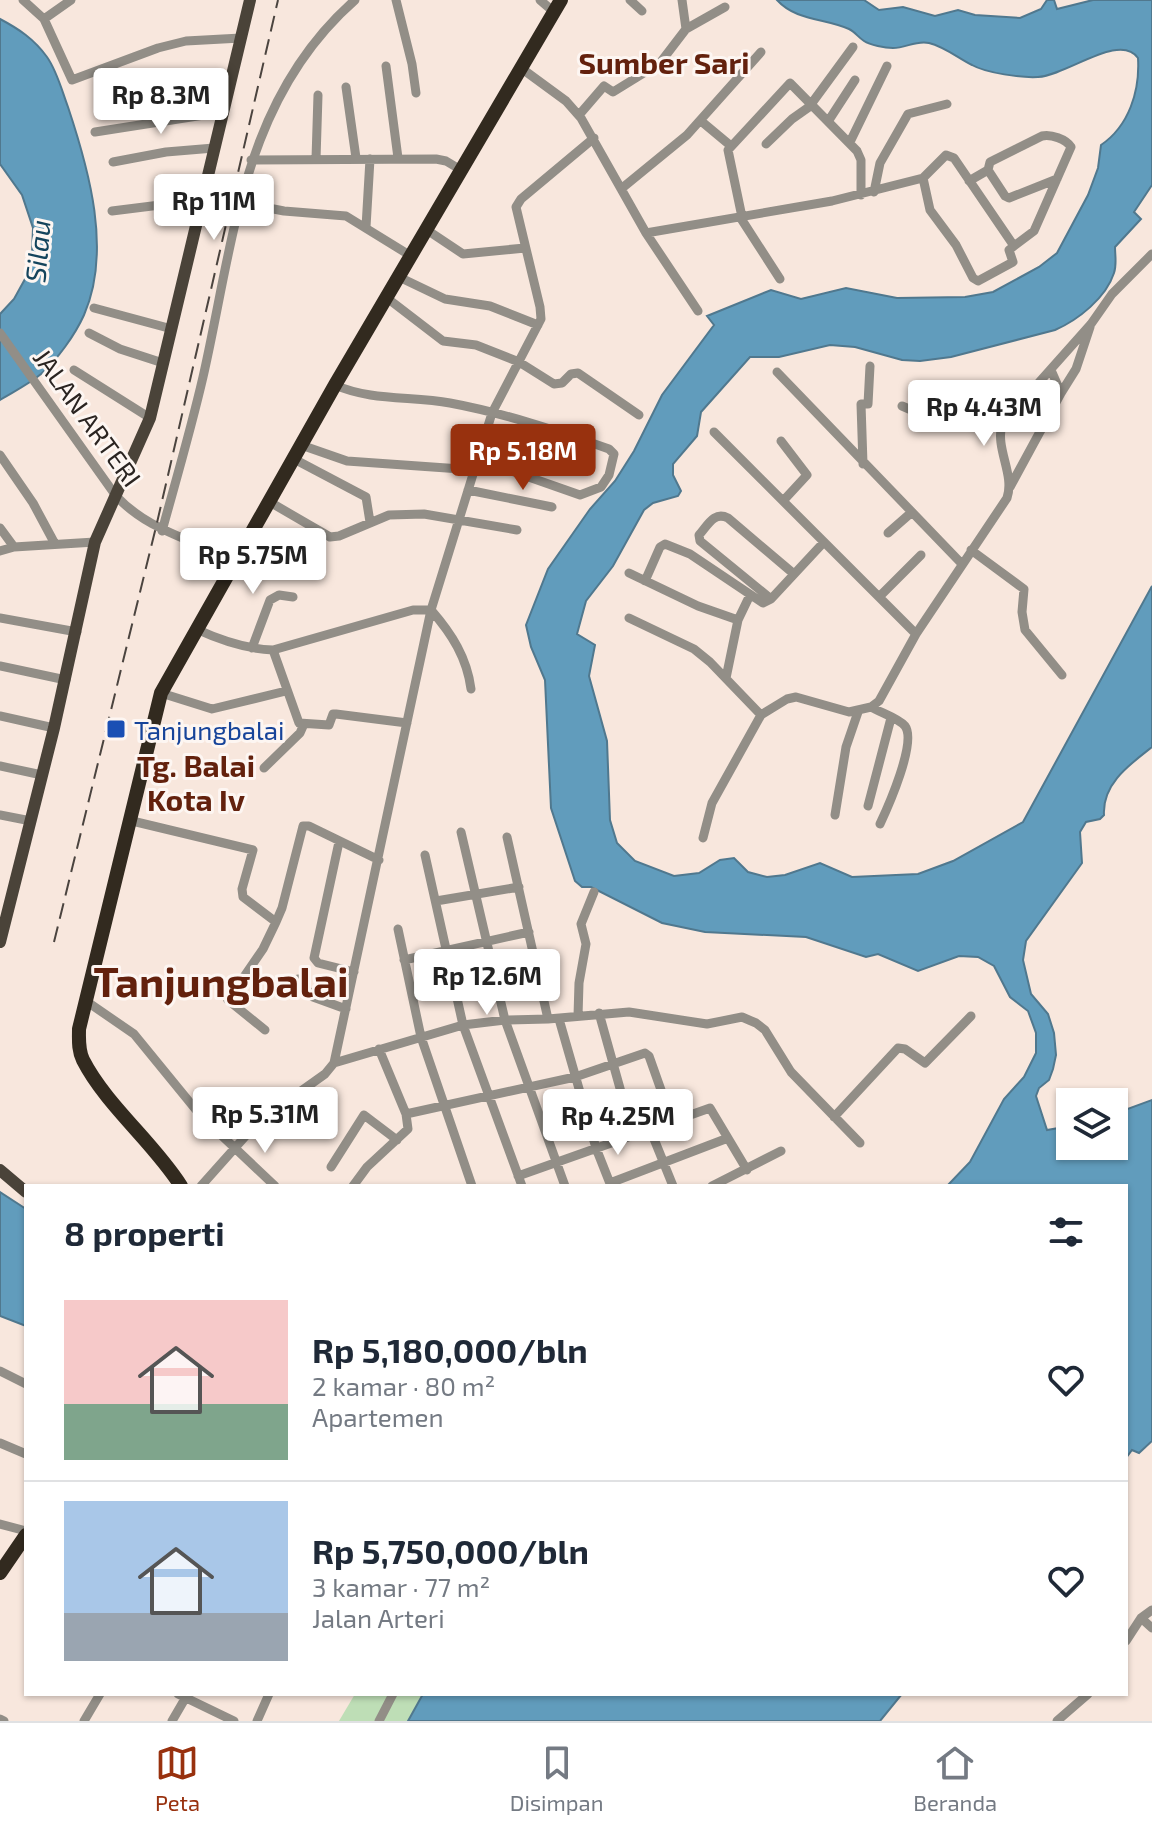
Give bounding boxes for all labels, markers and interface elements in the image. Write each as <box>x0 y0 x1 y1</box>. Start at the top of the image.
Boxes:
district label: Sumber Sari <box>578 44 750 80</box>
pin: Rp 8.3M <box>87 68 235 136</box>
text: Rp 8.3M <box>111 78 211 109</box>
pin: Rp 11M <box>149 174 279 242</box>
text: Rp 11M <box>172 184 256 215</box>
water label: Silau <box>17 218 57 284</box>
street label: JALAN ARTERI <box>28 342 148 492</box>
pin: Rp 4.43M <box>901 380 1067 448</box>
text: Rp 4.43M <box>926 390 1042 421</box>
pin: Rp 5.18M <box>440 424 606 492</box>
text: Rp 5.18M <box>469 434 577 465</box>
pin: Rp 5.75M <box>170 528 336 596</box>
text: Rp 5.75M <box>198 538 308 569</box>
place label: Tanjungbalai <box>134 714 285 745</box>
marker: Tanjungbalai <box>105 718 127 740</box>
district label: Tg. Balai Kota Iv <box>137 747 255 817</box>
pin: Rp 12.6M <box>404 949 570 1017</box>
district label: Tanjungbalai <box>93 955 349 1006</box>
text: Rp 12.6M <box>432 959 542 990</box>
pin: Rp 5.31M <box>182 1087 348 1155</box>
map controls <box>1056 1088 1128 1160</box>
button: layers <box>1056 1088 1128 1160</box>
pin: Rp 4.25M <box>535 1089 701 1157</box>
text: Rp 5.31M <box>211 1097 319 1128</box>
text: Rp 4.25M <box>561 1099 675 1130</box>
icon: filters <box>1044 1210 1088 1254</box>
text: 8 properti <box>64 1212 225 1253</box>
text: Rp 5,180,000/bln <box>312 1329 588 1370</box>
icon: home <box>128 1332 224 1428</box>
icon: heart <box>1044 1358 1088 1402</box>
text: 2 kamar · 80 m² <box>312 1370 495 1401</box>
text: Apartemen <box>312 1401 444 1432</box>
text: Rp 5,750,000/bln <box>312 1530 589 1571</box>
icon: home <box>128 1533 224 1629</box>
icon: heart <box>1044 1559 1088 1603</box>
text: 3 kamar · 77 m² <box>312 1571 490 1602</box>
text: Jalan Arteri <box>312 1602 445 1633</box>
tab: Peta <box>155 1741 200 1815</box>
tab: Disimpan <box>510 1741 603 1815</box>
tab: Beranda <box>913 1741 997 1815</box>

